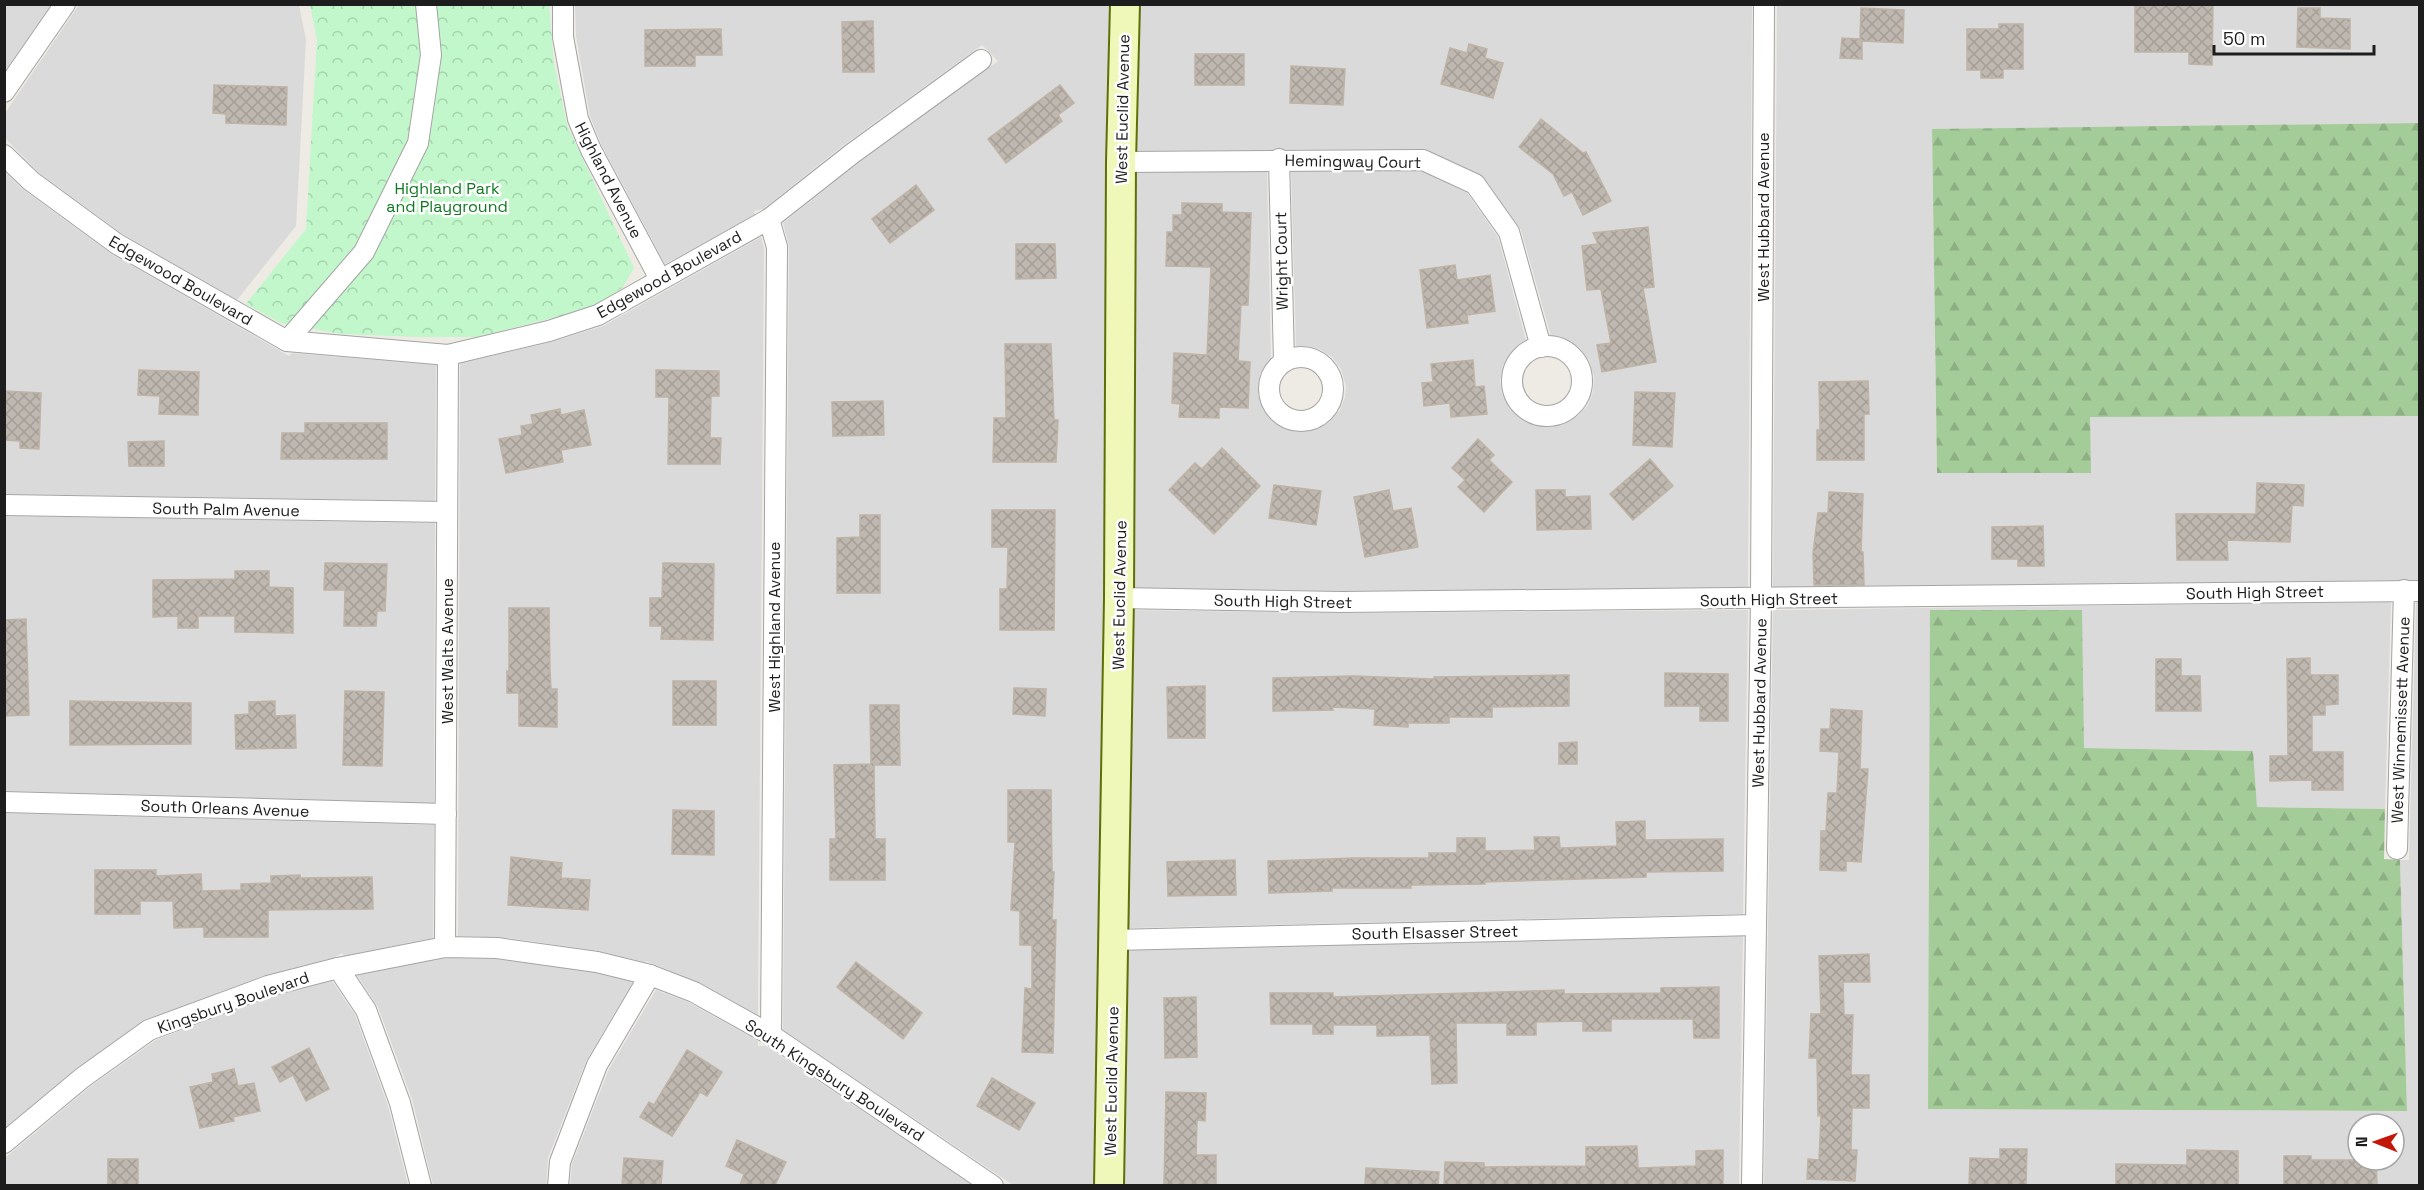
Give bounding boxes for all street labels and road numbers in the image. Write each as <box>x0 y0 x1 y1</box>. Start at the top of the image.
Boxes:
street label: West Euclid Avenue <box>1111 34 1134 184</box>
street label: Highland Avenue <box>570 118 647 242</box>
street label: West Hubbard Avenue <box>1753 132 1774 302</box>
street label: Hemingway Court <box>1284 150 1421 173</box>
street label: Wright Court <box>1270 212 1293 310</box>
street label: Edgewood Boulevard <box>593 226 745 323</box>
street label: Edgewood Boulevard <box>105 231 256 330</box>
street label: South Palm Avenue <box>152 498 300 521</box>
street label: West Euclid Avenue <box>1108 520 1131 670</box>
street label: West Highland Avenue <box>764 541 785 713</box>
street label: West Walts Avenue <box>437 578 458 724</box>
street label: South High Street <box>2186 581 2324 604</box>
street label: South High Street <box>1700 588 1838 611</box>
street label: South High Street <box>1214 590 1352 613</box>
street label: West Winnemissett Avenue <box>2386 616 2415 824</box>
street label: West Hubbard Avenue <box>1748 618 1771 788</box>
street label: South Orleans Avenue <box>140 795 310 822</box>
street label: South Elsasser Street <box>1352 921 1518 944</box>
street label: Kingsbury Boulevard <box>154 967 312 1038</box>
street label: West Euclid Avenue <box>1100 1006 1123 1156</box>
street label: South Kingsbury Boulevard <box>741 1014 928 1146</box>

